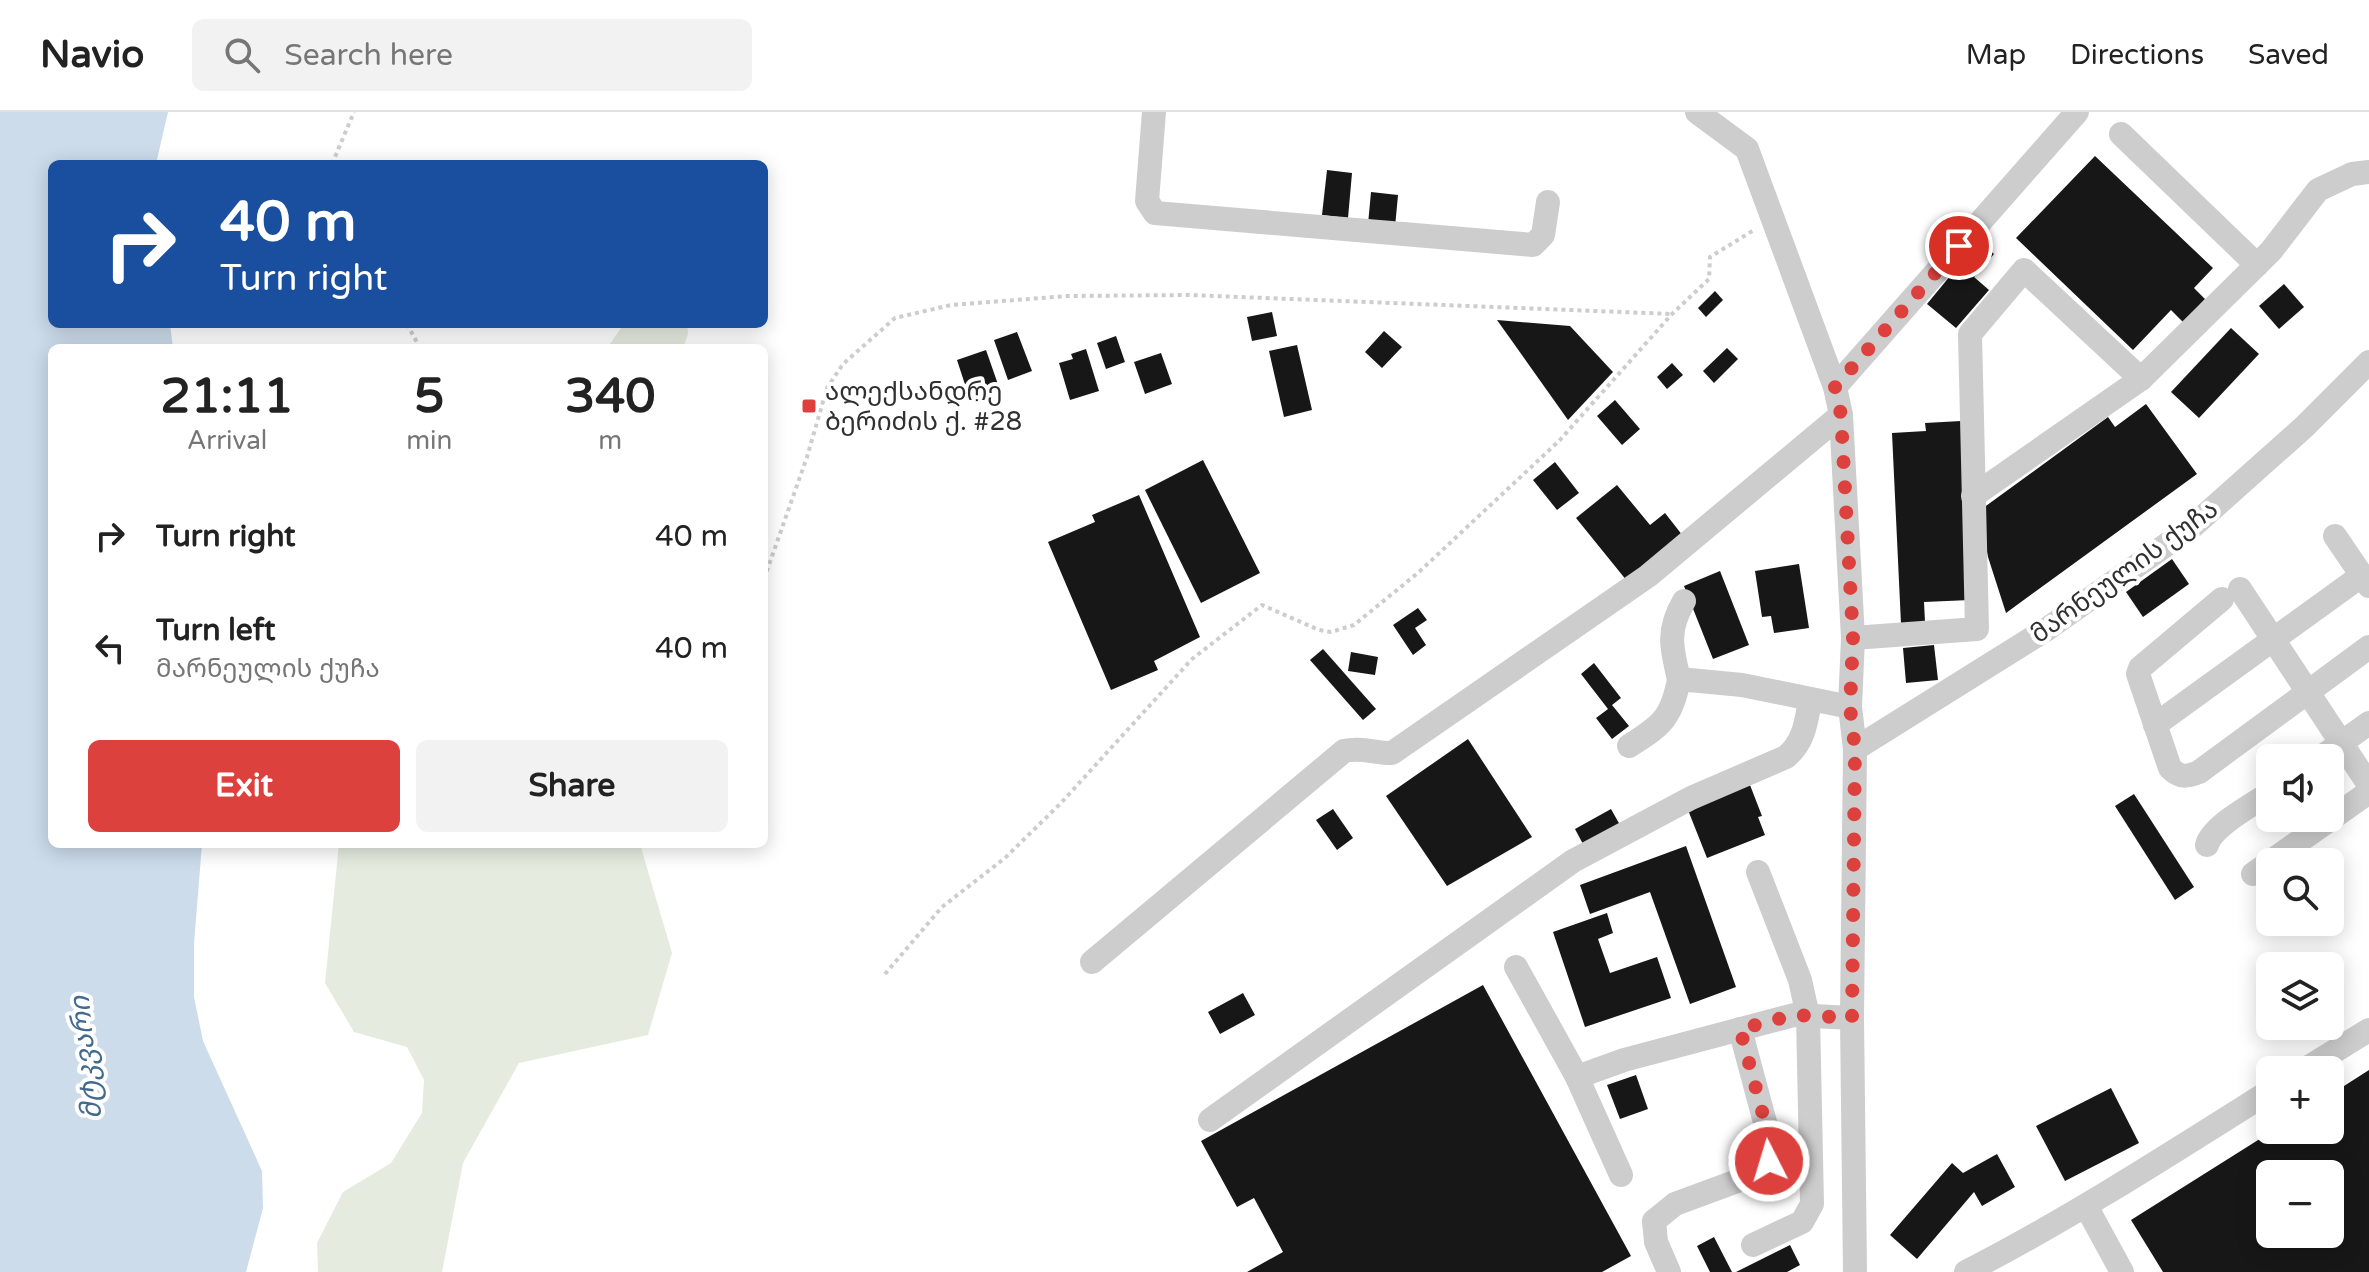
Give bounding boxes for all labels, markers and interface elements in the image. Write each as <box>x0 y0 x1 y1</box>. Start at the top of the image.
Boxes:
search box <box>192 19 752 91</box>
text: Navio <box>40 32 144 78</box>
icon: search <box>220 33 264 77</box>
text: Search here <box>284 37 453 74</box>
text: Map <box>1966 38 2026 72</box>
text: Directions <box>2070 38 2204 72</box>
text: Saved <box>2248 38 2329 72</box>
text: 40 m <box>220 189 356 256</box>
icon: right <box>88 192 192 296</box>
pin <box>1925 212 1993 280</box>
icon: arrive <box>1937 224 1981 268</box>
text: Turn right <box>220 257 387 300</box>
text: 21:11 <box>161 368 294 426</box>
text: 5 <box>414 368 444 426</box>
text: 340 <box>565 368 655 426</box>
place label: ალექსანდრე ბერიძის ქ. #28 <box>825 376 1022 437</box>
marker: ალექსანდრე ბერიძის ქ. #28 <box>800 397 818 415</box>
text: Arrival <box>187 425 267 456</box>
text: min <box>406 425 452 456</box>
text: m <box>598 425 622 456</box>
street label: მარნეულის ქუჩა <box>2025 493 2224 650</box>
icon: right <box>88 514 132 558</box>
text: Turn right <box>156 518 296 555</box>
text: 40 m <box>655 518 728 555</box>
text: Turn left <box>156 612 275 649</box>
icon: left <box>88 626 132 670</box>
text: 40 m <box>655 630 728 667</box>
text: მარნეულის ქუჩა <box>156 653 380 684</box>
button: Exit <box>88 740 400 832</box>
button: Share <box>416 740 728 832</box>
map controls <box>2256 744 2344 1248</box>
button: sound <box>2256 744 2344 832</box>
button: search <box>2256 848 2344 936</box>
button: layers <box>2256 952 2344 1040</box>
water label: მტკვარი <box>62 993 109 1121</box>
button: + <box>2256 1056 2344 1144</box>
position arrow <box>1727 1119 1811 1203</box>
button: − <box>2256 1160 2344 1248</box>

